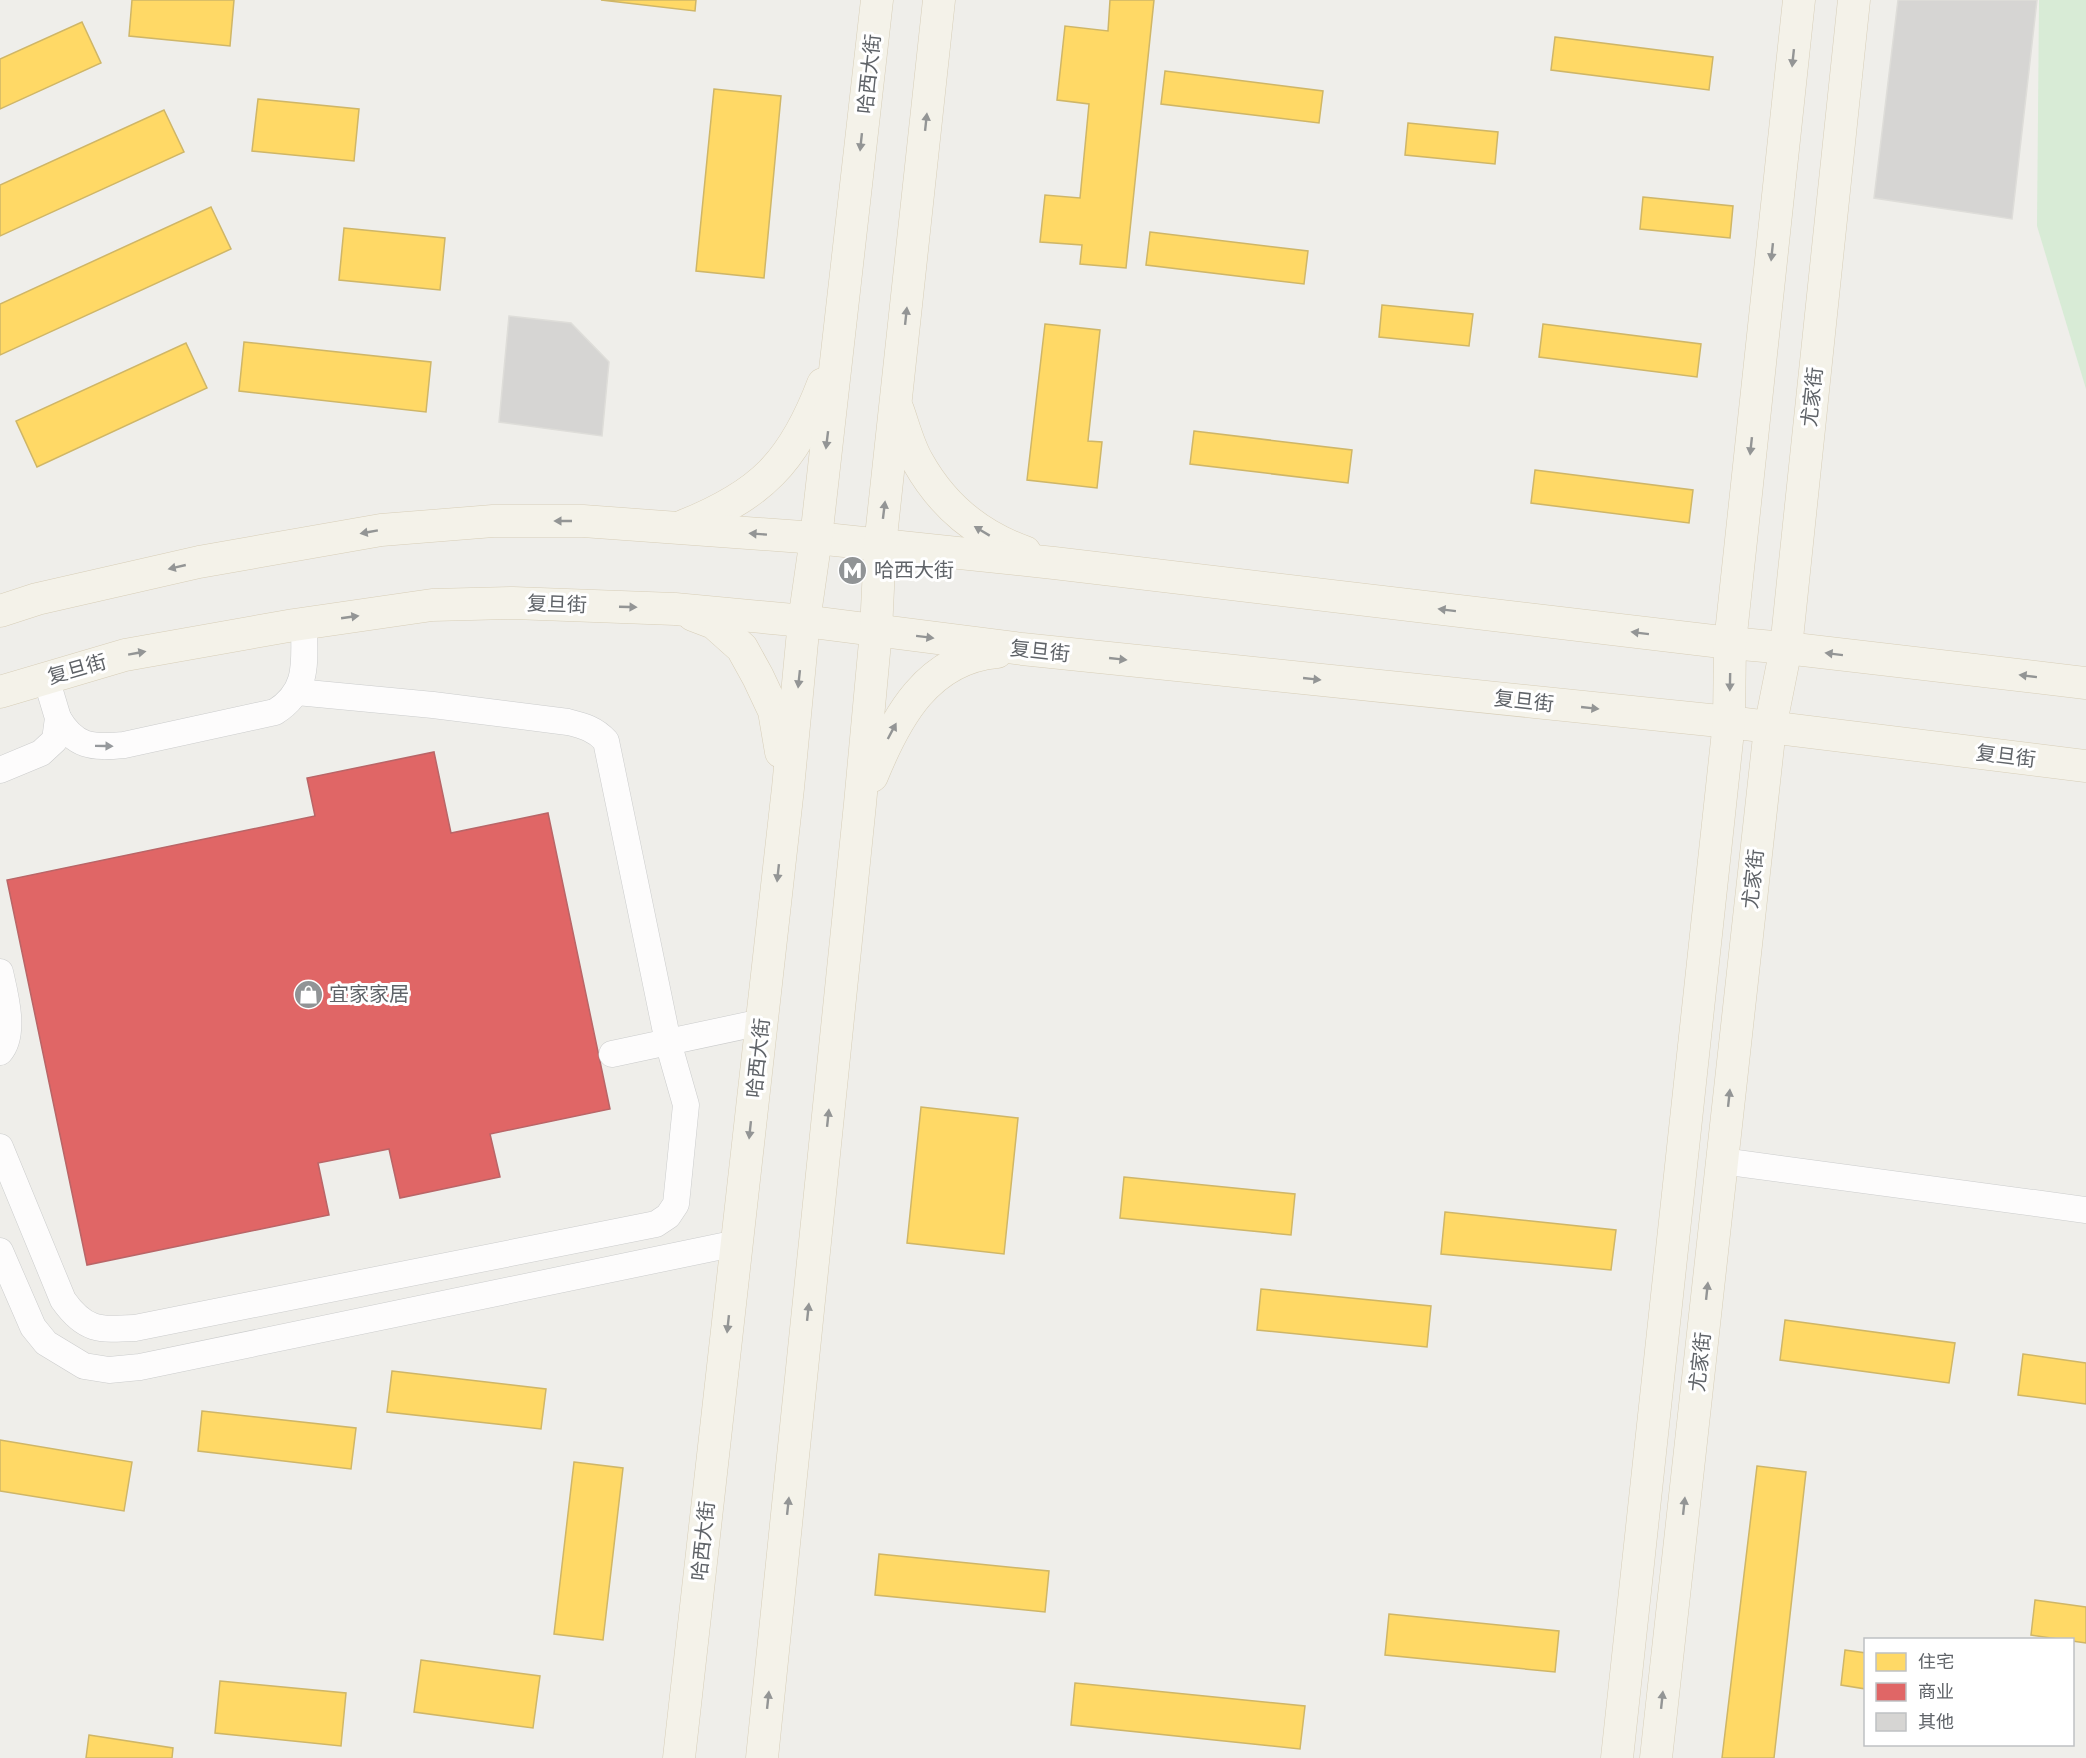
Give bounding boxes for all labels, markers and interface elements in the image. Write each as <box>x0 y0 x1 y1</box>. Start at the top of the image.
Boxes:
street label: 哈西大街 <box>852 33 886 115</box>
one-way arrow <box>1788 49 1798 68</box>
one-way arrow <box>921 113 931 132</box>
one-way arrow <box>856 132 866 151</box>
one-way arrow <box>1767 243 1777 262</box>
one-way arrow <box>901 307 911 326</box>
street label: 尤家街 <box>1796 366 1828 428</box>
one-way arrow <box>822 430 832 449</box>
one-way arrow <box>1747 437 1756 456</box>
one-way arrow <box>880 500 889 519</box>
one-way arrow <box>554 516 573 526</box>
one-way arrow <box>974 525 990 536</box>
one-way arrow <box>359 528 378 537</box>
one-way arrow <box>748 529 767 539</box>
metro station icon: 哈西大街 <box>837 554 869 586</box>
place label: 哈西大街 <box>874 557 954 583</box>
one-way arrow <box>168 562 186 572</box>
street label: 复旦街 <box>527 590 587 618</box>
one-way arrow <box>619 602 638 612</box>
one-way arrow <box>1437 605 1456 614</box>
one-way arrow <box>341 613 360 622</box>
one-way arrow <box>1631 628 1650 637</box>
one-way arrow <box>915 632 934 642</box>
street label: 复旦街 <box>1009 635 1071 667</box>
street label: 复旦街 <box>45 648 109 690</box>
one-way arrow <box>128 648 147 657</box>
one-way arrow <box>1825 649 1844 658</box>
one-way arrow <box>1109 654 1128 664</box>
one-way arrow <box>794 670 804 689</box>
one-way arrow <box>1725 672 1735 691</box>
one-way arrow <box>2018 672 2037 681</box>
one-way arrow <box>1303 674 1322 684</box>
street label: 复旦街 <box>1493 685 1555 717</box>
one-way arrow <box>1580 703 1599 713</box>
one-way arrow <box>887 723 897 740</box>
street label: 复旦街 <box>1975 739 2037 773</box>
one-way arrow <box>95 741 114 751</box>
street label: 尤家街 <box>1737 848 1769 910</box>
one-way arrow <box>774 864 783 883</box>
shop icon: 宜家家居 <box>292 978 324 1010</box>
place label: 宜家家居 <box>329 981 409 1007</box>
street label: 哈西大街 <box>741 1017 775 1099</box>
one-way arrow <box>1724 1088 1734 1107</box>
one-way arrow <box>823 1108 833 1127</box>
one-way arrow <box>745 1120 754 1139</box>
one-way arrow <box>1703 1282 1712 1301</box>
one-way arrow <box>803 1302 813 1321</box>
one-way arrow <box>723 1314 733 1333</box>
street label: 尤家街 <box>1684 1331 1716 1393</box>
one-way arrow <box>783 1496 793 1515</box>
one-way arrow <box>1679 1496 1689 1515</box>
street label: 哈西大街 <box>686 1500 720 1582</box>
legend <box>1864 1638 2074 1746</box>
text: 住宅 <box>1918 1650 1954 1673</box>
text: 商业 <box>1918 1680 1954 1703</box>
one-way arrow <box>763 1690 773 1709</box>
one-way arrow <box>1657 1690 1667 1709</box>
text: 其他 <box>1918 1710 1954 1733</box>

